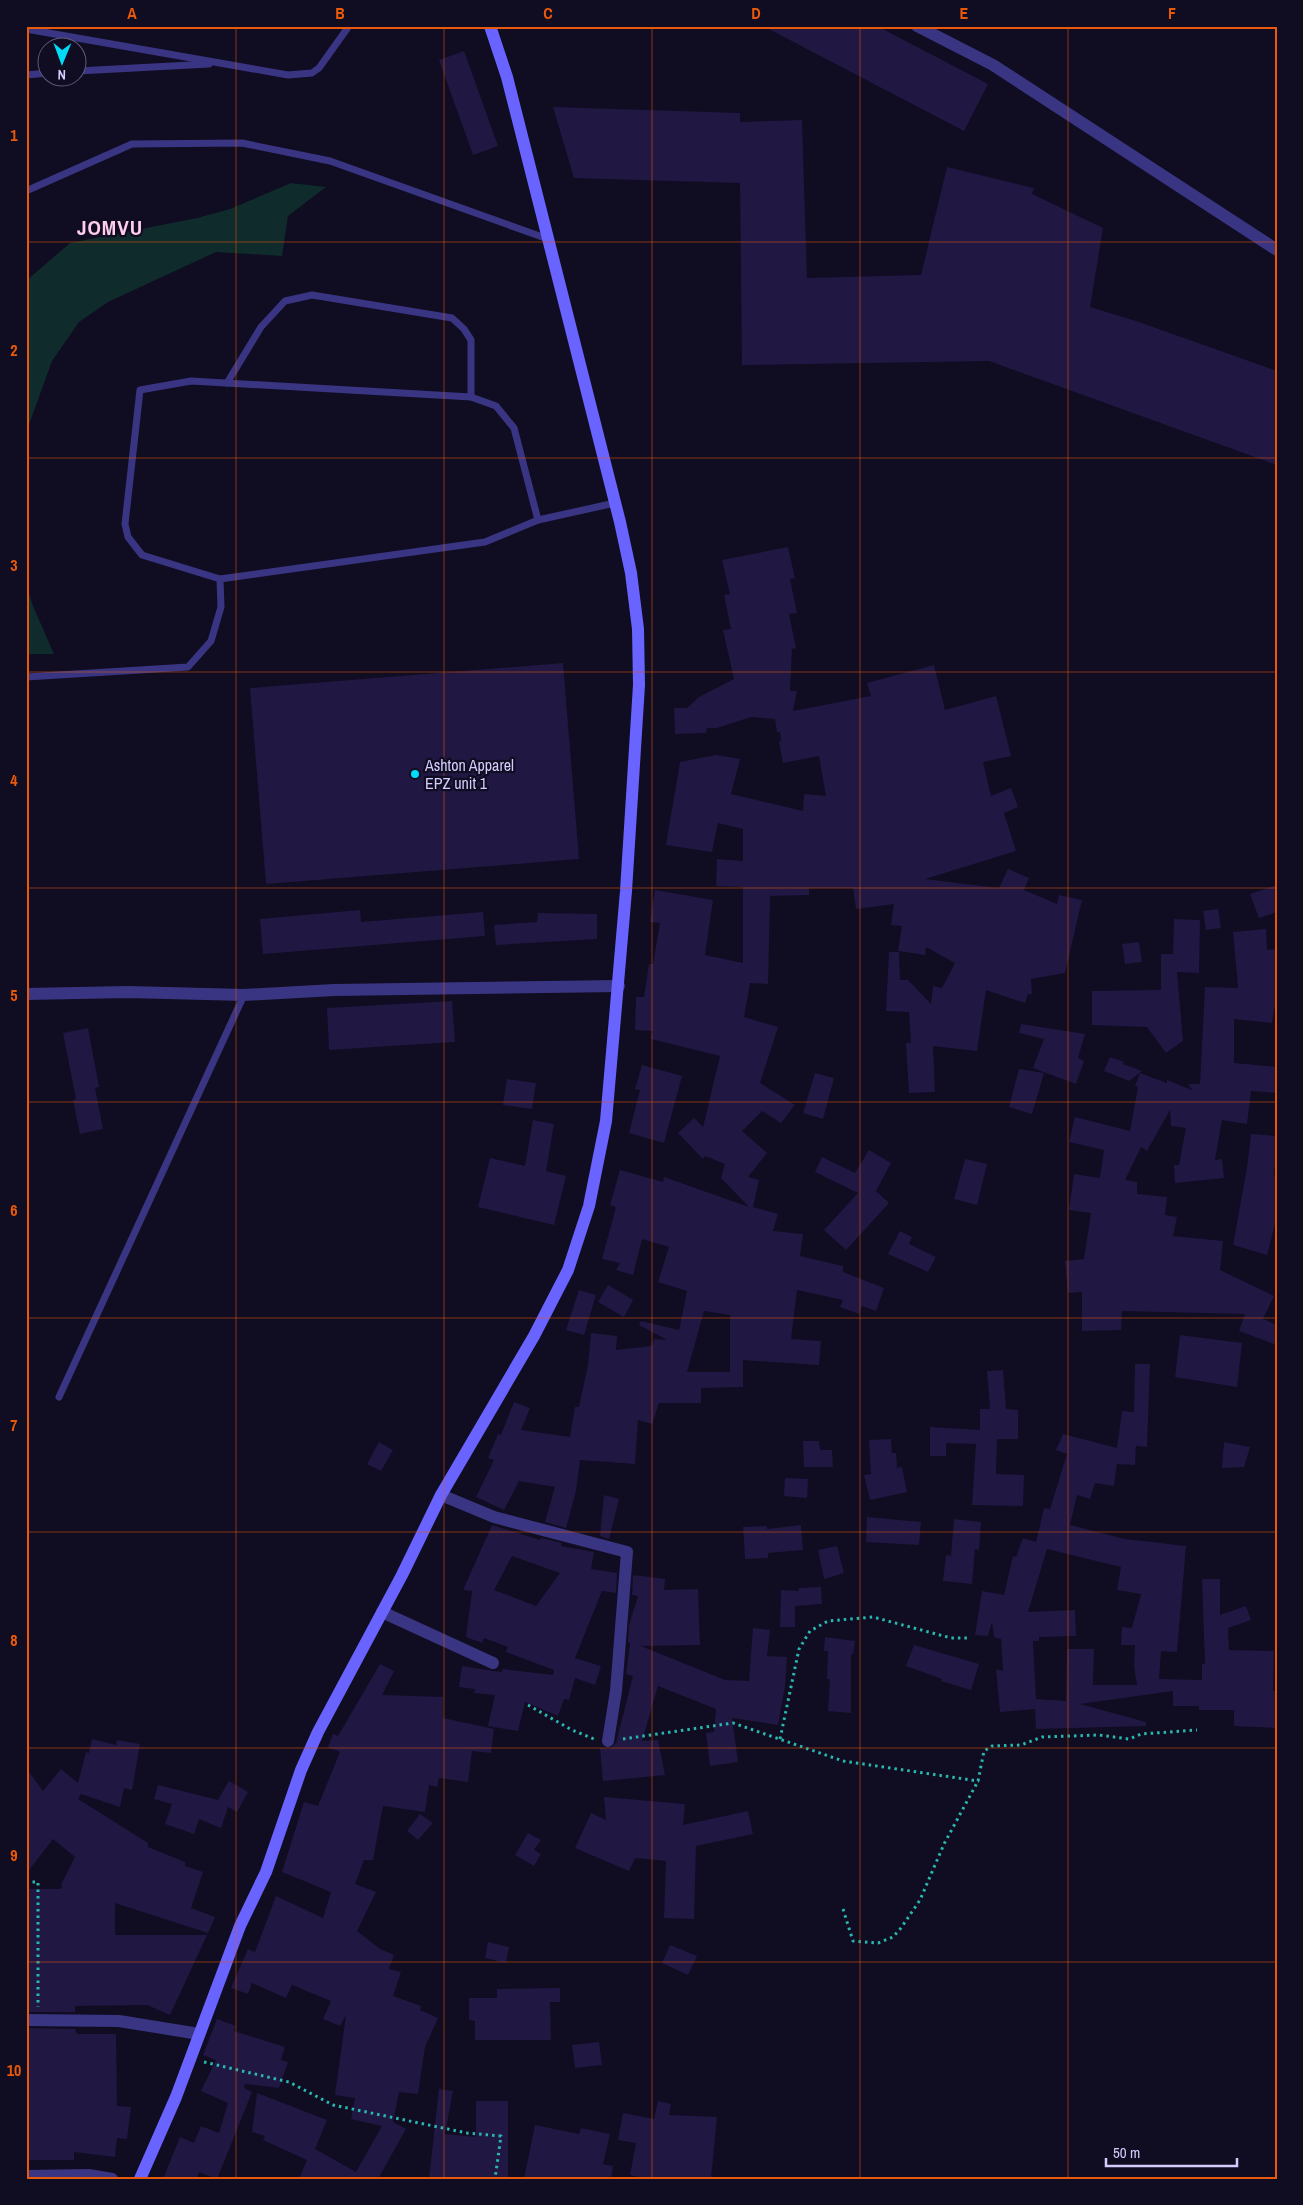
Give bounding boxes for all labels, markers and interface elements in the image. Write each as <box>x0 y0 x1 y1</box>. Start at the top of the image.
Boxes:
text: A <box>127 2 137 24</box>
text: B <box>335 2 345 24</box>
text: C <box>543 2 553 24</box>
text: D <box>751 2 761 24</box>
text: E <box>960 2 969 24</box>
text: F <box>1168 2 1176 24</box>
north arrow <box>38 38 88 88</box>
text: N <box>57 66 66 84</box>
text: 1 <box>10 124 18 146</box>
district label: JOMVU <box>77 213 143 242</box>
text: 2 <box>10 339 18 361</box>
text: 3 <box>10 554 18 576</box>
place label: Ashton Apparel EPZ unit 1 <box>424 754 514 794</box>
marker: Ashton Apparel EPZ unit 1 <box>409 768 421 780</box>
text: 4 <box>10 769 18 791</box>
text: 5 <box>10 984 18 1006</box>
text: 6 <box>10 1199 18 1221</box>
text: 7 <box>10 1414 18 1436</box>
text: 8 <box>10 1629 18 1651</box>
text: 9 <box>10 1844 18 1866</box>
text: 10 <box>7 2059 21 2081</box>
scale bar <box>1106 2135 1237 2167</box>
text: 50 m <box>1113 2142 1140 2163</box>

